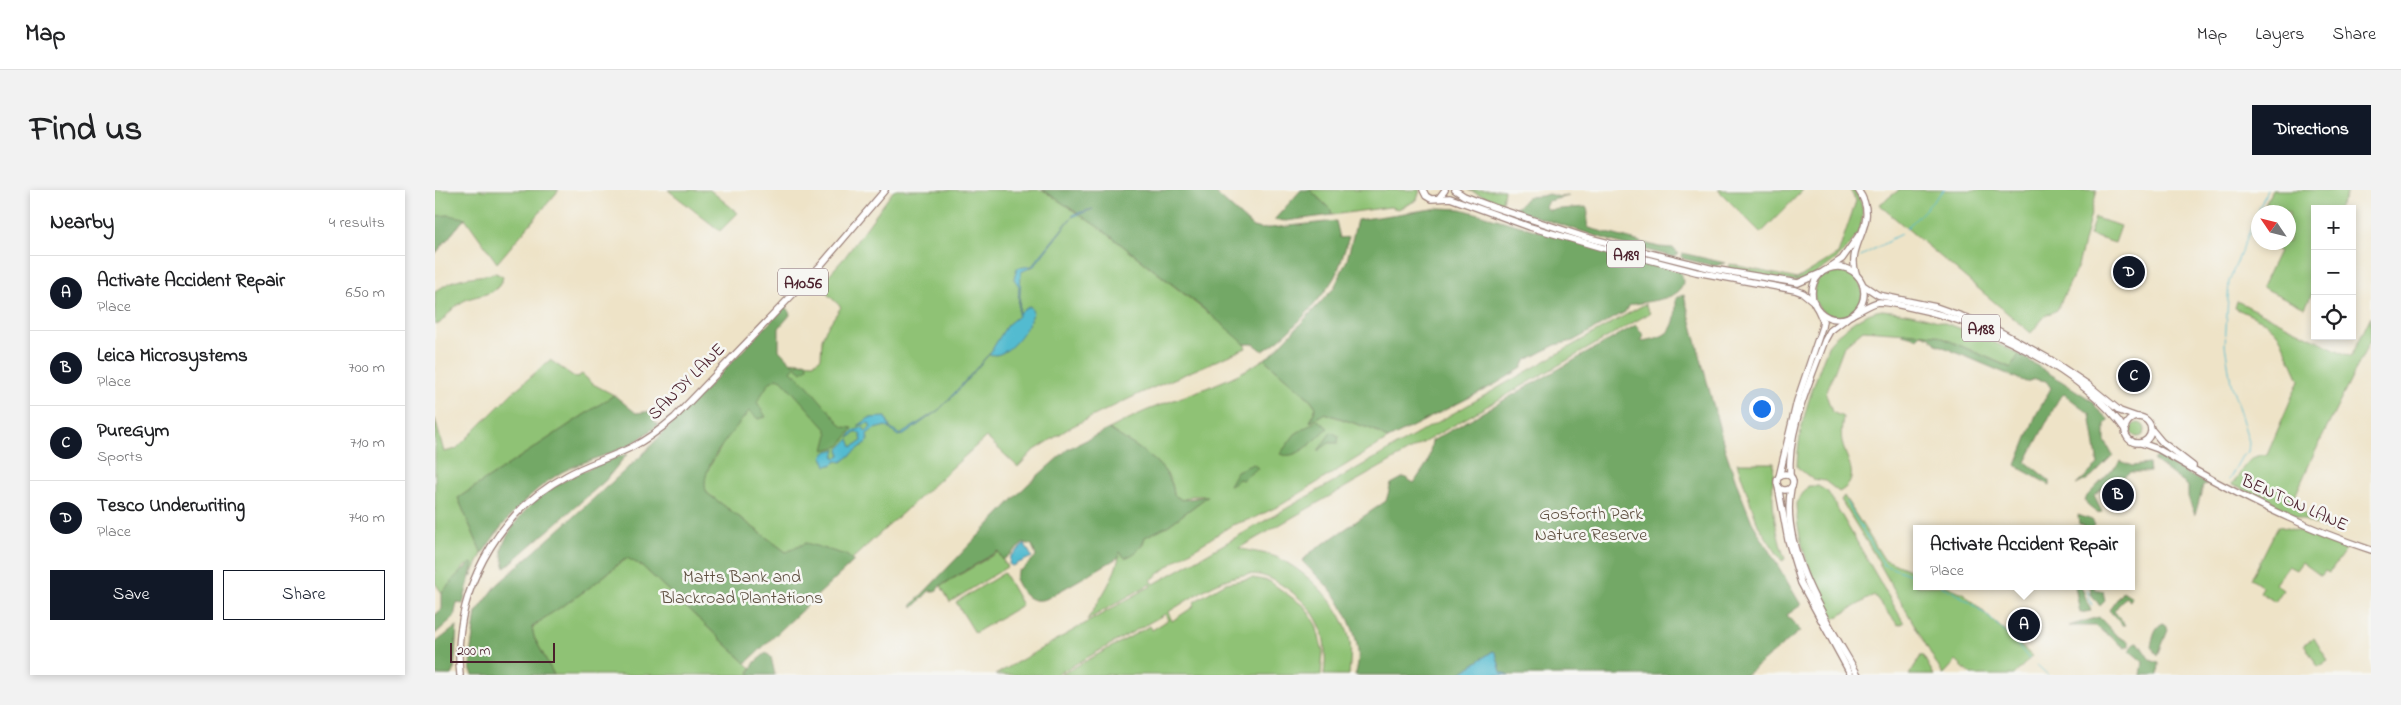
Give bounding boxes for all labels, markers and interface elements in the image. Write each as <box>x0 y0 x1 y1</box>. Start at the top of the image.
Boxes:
text: Map <box>25 17 66 52</box>
text: Map <box>2197 22 2227 48</box>
text: Layers <box>2255 22 2305 48</box>
text: Share <box>2333 22 2376 48</box>
text: Find us <box>30 105 142 156</box>
button: Directions <box>2252 105 2371 155</box>
north arrow <box>2251 205 2296 250</box>
map controls <box>2311 205 2356 340</box>
button: + <box>2311 205 2356 250</box>
text: Nearby <box>50 208 114 238</box>
text: 4 results <box>329 211 385 235</box>
road number: A189 <box>1607 241 1645 268</box>
button: − <box>2311 250 2356 295</box>
pin: D <box>2113 253 2145 291</box>
text: Activate Accident Repair <box>97 268 285 295</box>
road number: A1056 <box>778 268 828 295</box>
text: A <box>61 281 71 305</box>
text: 650 m <box>345 281 385 305</box>
text: Place <box>97 295 131 319</box>
button: locate <box>2311 295 2356 340</box>
road number: A188 <box>1962 315 2000 342</box>
street label: SANDY LANE <box>643 338 732 427</box>
text: Leica Microsystems <box>97 343 248 370</box>
text: B <box>61 356 71 380</box>
text: 700 m <box>348 356 385 380</box>
pin: C <box>2118 357 2150 395</box>
text: Place <box>97 370 131 394</box>
your location <box>1749 396 1775 422</box>
text: PureGym <box>97 418 169 445</box>
text: C <box>62 431 70 455</box>
text: 710 m <box>350 431 385 455</box>
text: Sports <box>97 445 143 469</box>
street label: BENTON LANE <box>2236 468 2352 539</box>
pin: B <box>2102 476 2134 514</box>
text: Tesco Underwriting <box>97 493 245 520</box>
park label: Gosforth Park Nature Reserve <box>1535 502 1648 549</box>
text: D <box>60 506 72 530</box>
text: 740 m <box>348 506 385 530</box>
text: Place <box>97 520 131 544</box>
popup <box>1913 525 2135 590</box>
text: Activate Accident Repair <box>1930 532 2118 559</box>
text: Place <box>1930 559 1964 583</box>
park label: Matts Bank and Blackroad Plantations <box>660 565 823 612</box>
button: Save <box>50 570 213 620</box>
button: Share <box>223 570 385 620</box>
pin: A <box>2008 606 2040 644</box>
scale bar <box>450 640 555 663</box>
text: 200 m <box>457 641 490 662</box>

